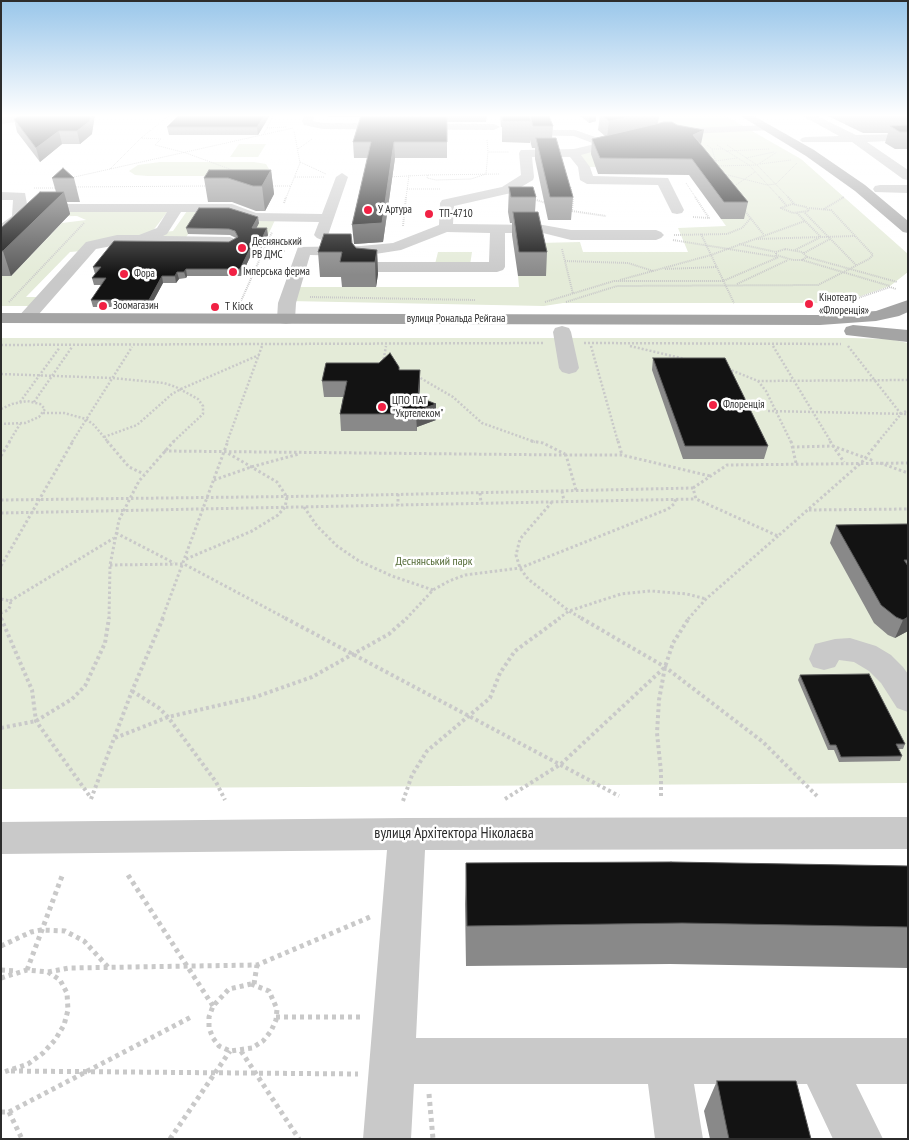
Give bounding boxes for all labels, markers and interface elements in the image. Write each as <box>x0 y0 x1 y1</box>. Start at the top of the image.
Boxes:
place label: У Артура <box>378 203 412 217</box>
marker: У Артура <box>362 204 374 216</box>
place label: ТП-4710 <box>439 207 473 221</box>
marker: ТП-4710 <box>423 208 435 220</box>
place label: Деснянський РВ ДМС <box>252 235 302 261</box>
marker: Деснянський РВ ДМС <box>236 242 248 254</box>
place label: Імперська ферма <box>243 265 310 279</box>
marker: Імперська ферма <box>227 266 239 278</box>
place label: Фора <box>134 267 155 281</box>
marker: Фора <box>118 268 130 280</box>
place label: Кінотеатр «Флоренція» <box>819 291 869 317</box>
marker: Кінотеатр «Флоренція» <box>803 298 815 310</box>
place label: Зоомагазин <box>113 299 159 313</box>
marker: Зоомагазин <box>97 300 109 312</box>
place label: T Kiock <box>225 300 253 314</box>
marker: T Kiock <box>209 301 221 313</box>
street label: вулиця Рональда Рейгана <box>407 312 505 326</box>
place label: ЦПО ПАТ "Укртелеком" <box>392 394 443 420</box>
place label: Флоренція <box>723 398 765 412</box>
marker: Флоренція <box>707 399 719 411</box>
marker: ЦПО ПАТ "Укртелеком" <box>376 401 388 413</box>
park label: Деснянський парк <box>396 555 472 569</box>
street label: вулиця Архітектора Ніколаєва <box>374 825 534 843</box>

